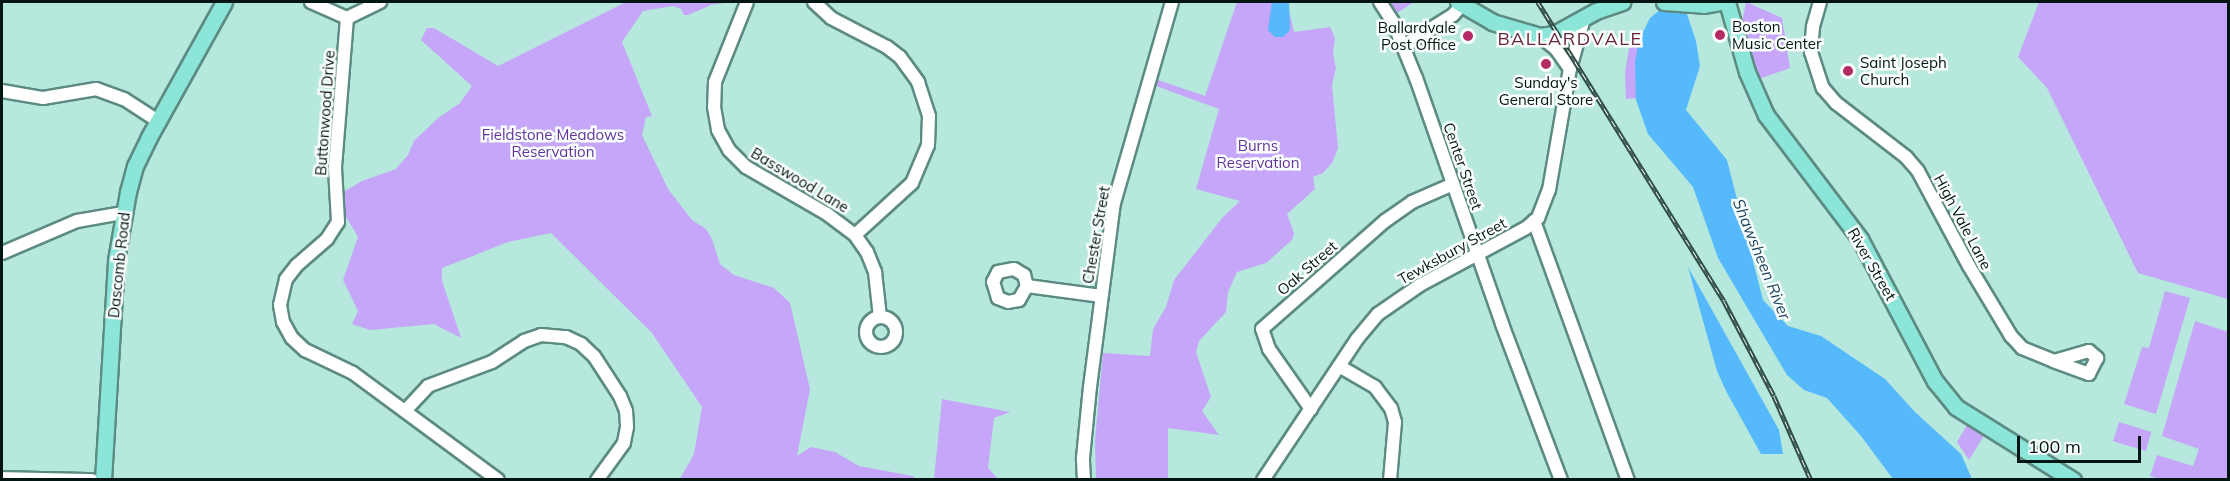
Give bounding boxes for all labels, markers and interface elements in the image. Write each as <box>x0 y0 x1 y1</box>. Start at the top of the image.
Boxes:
place label: Boston Music Center <box>1732 17 1821 52</box>
place label: Ballardvale Post Office <box>1378 18 1456 53</box>
district label: BALLARDVALE <box>1497 28 1643 50</box>
marker: Boston Music Center <box>1713 28 1727 42</box>
marker: Ballardvale Post Office <box>1461 29 1475 43</box>
street label: Buttonwood Drive <box>312 50 338 176</box>
place label: Saint Joseph Church <box>1860 53 1947 88</box>
marker: Sunday's General Store <box>1539 57 1553 71</box>
marker: Saint Joseph Church <box>1841 64 1855 78</box>
place label: Sunday's General Store <box>1499 73 1593 108</box>
street label: Center Street <box>1440 120 1486 212</box>
park label: Fieldstone Meadows Reservation <box>482 125 624 160</box>
park label: Burns Reservation <box>1217 136 1299 171</box>
street label: Basswood Lane <box>748 144 852 216</box>
street label: High Vale Lane <box>1930 171 1996 273</box>
street label: Chester Street <box>1079 185 1113 285</box>
water label: Shawsheen River <box>1729 196 1795 322</box>
street label: Dascomb Road <box>104 211 134 319</box>
street label: Tewksbury Street <box>1395 214 1509 288</box>
street label: River Street <box>1844 225 1900 303</box>
street label: Oak Street <box>1273 237 1341 299</box>
scale bar <box>2020 424 2144 462</box>
text: 100 m <box>2028 435 2081 458</box>

